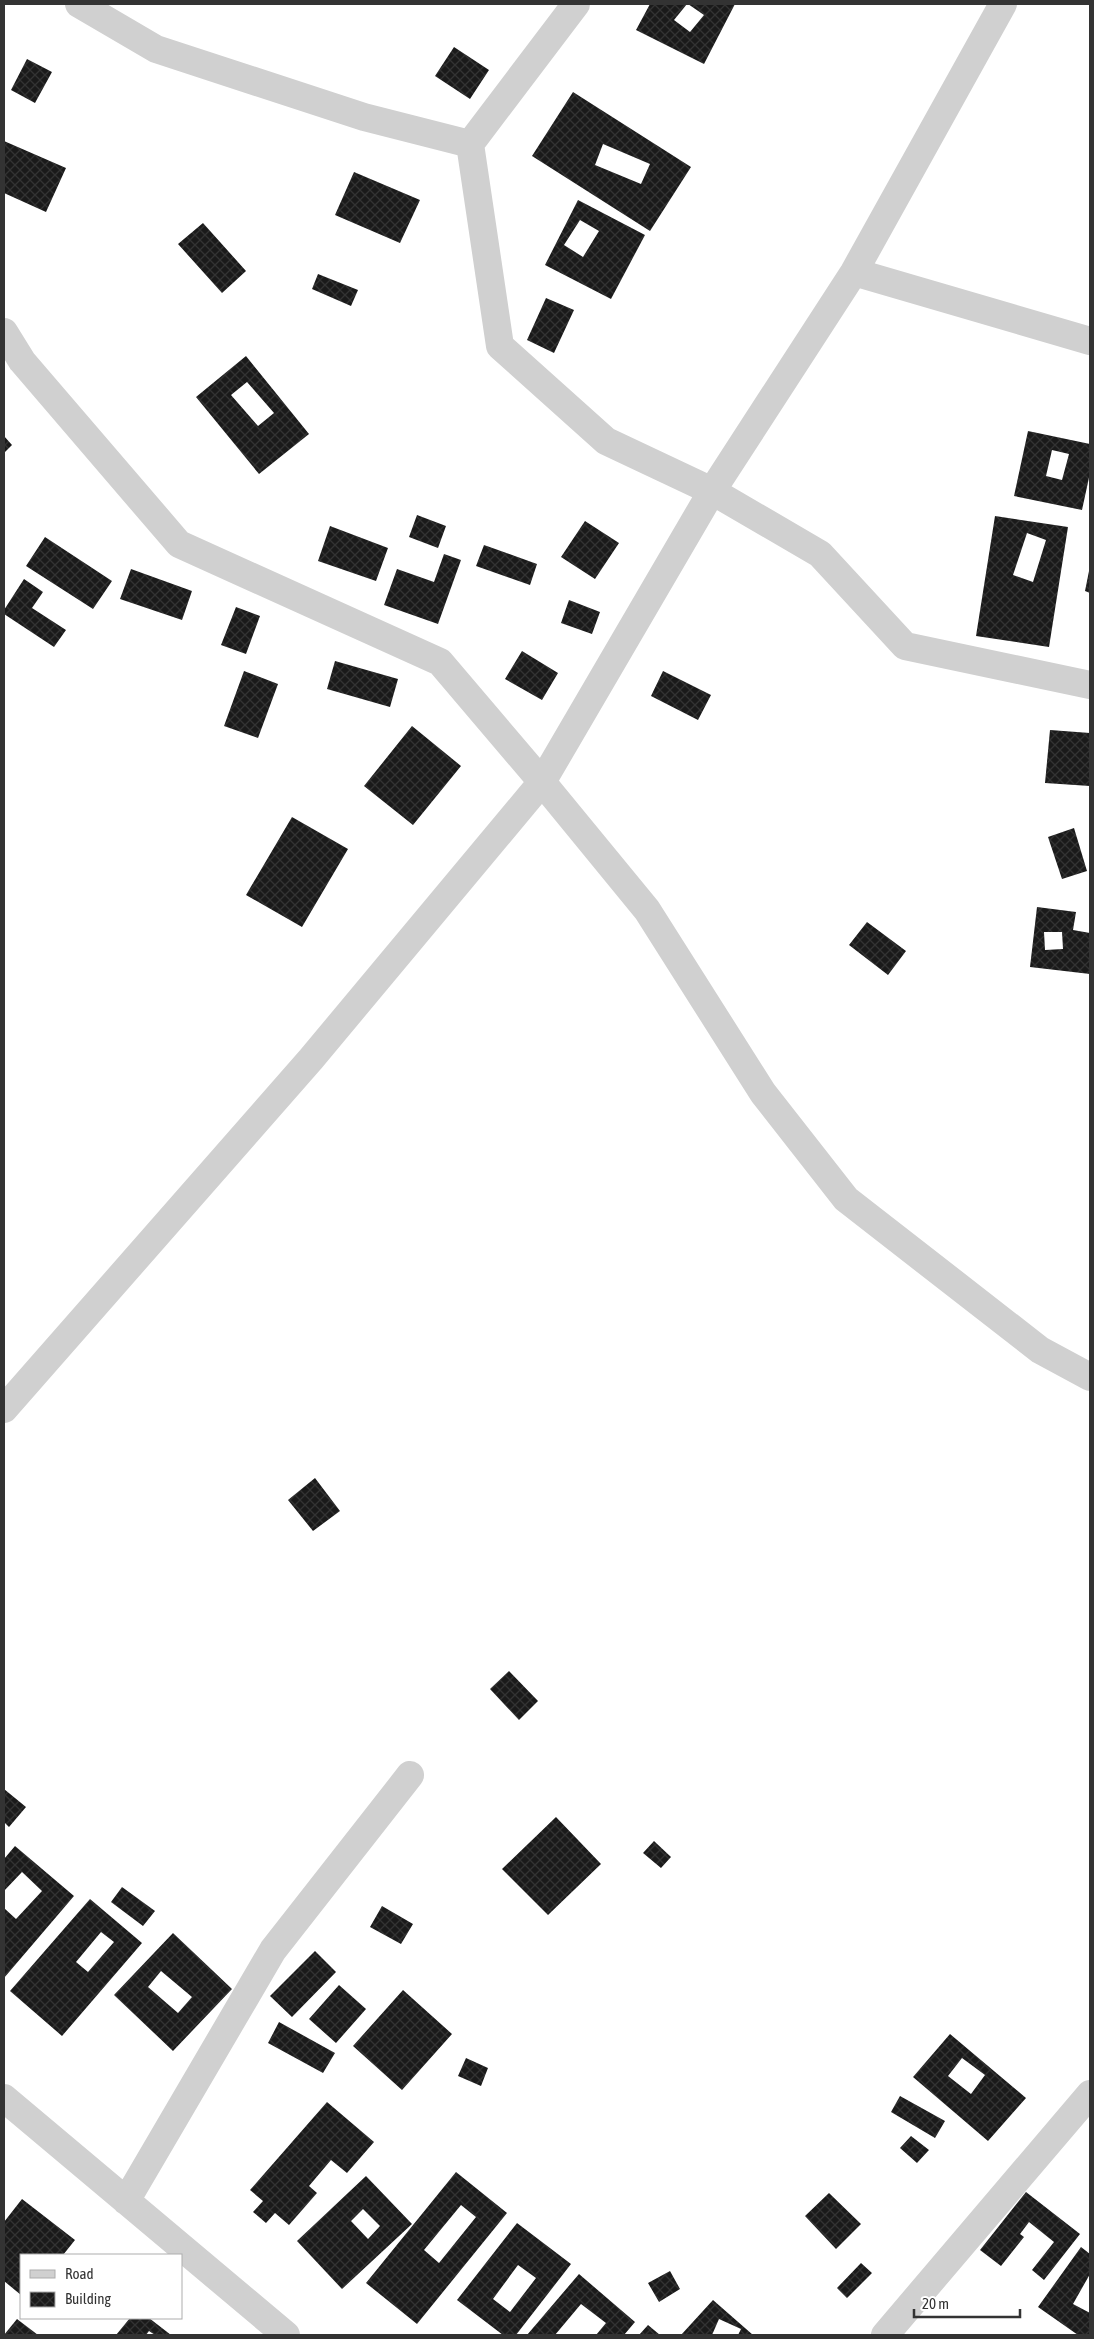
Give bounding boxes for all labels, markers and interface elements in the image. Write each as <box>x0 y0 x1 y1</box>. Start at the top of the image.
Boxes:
legend <box>20 2254 182 2319</box>
text: Road <box>65 2265 94 2282</box>
scale bar <box>914 2286 1020 2318</box>
text: Building <box>65 2290 111 2307</box>
text: 20 m <box>922 2295 949 2312</box>

